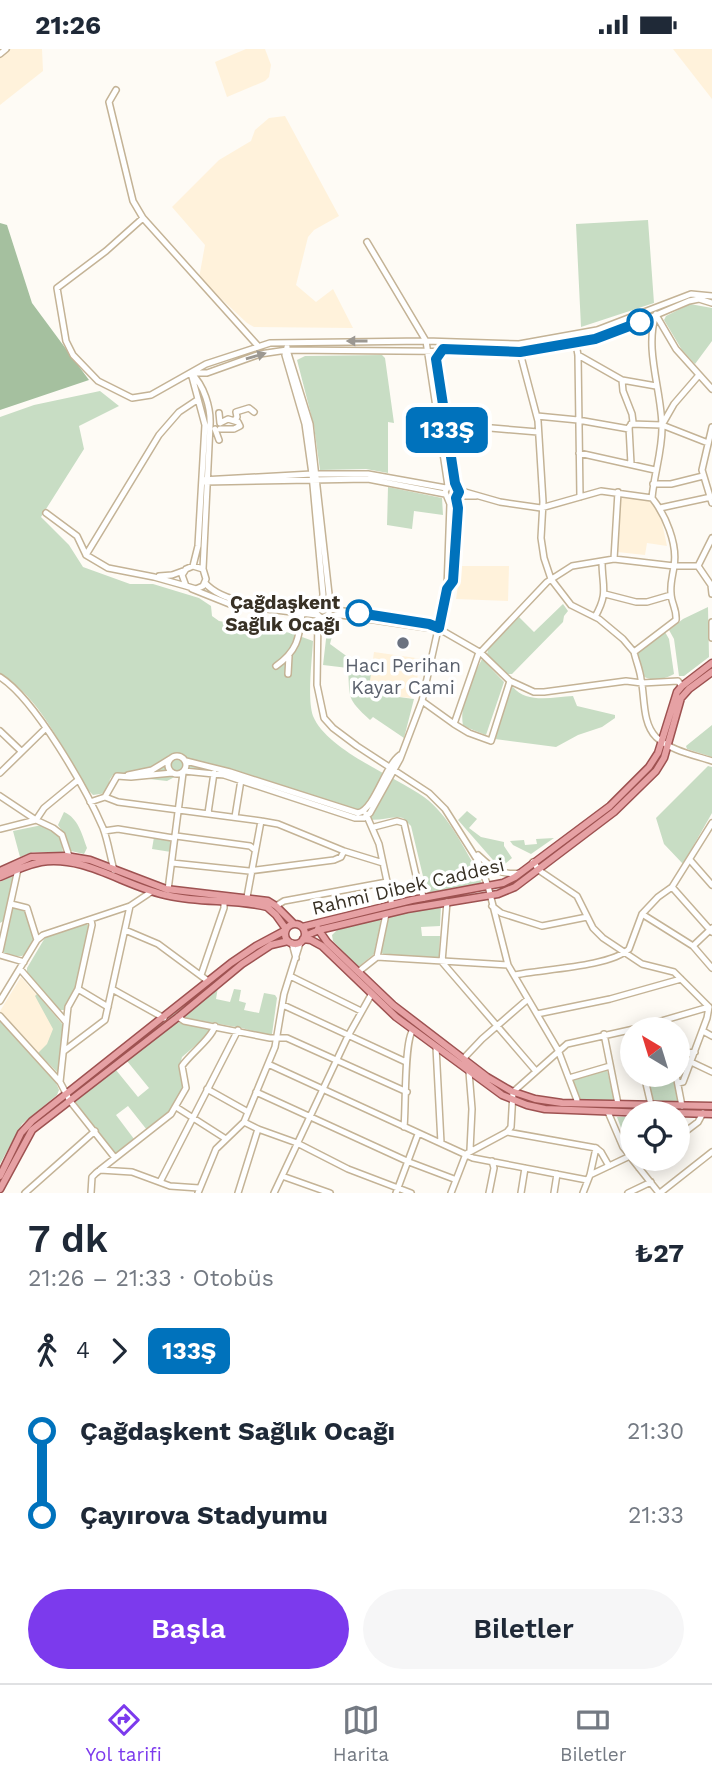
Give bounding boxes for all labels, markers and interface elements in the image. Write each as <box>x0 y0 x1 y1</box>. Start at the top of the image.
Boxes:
text: 21:26 <box>35 10 101 40</box>
unlabelled marker <box>627 309 653 335</box>
one-way arrow <box>346 335 368 347</box>
one-way arrow <box>245 350 267 361</box>
line badge: 133Ş <box>398 407 496 453</box>
text: 133Ş <box>420 416 474 444</box>
place label: Çağdaşkent Sağlık Ocağı <box>225 591 341 636</box>
marker: Çağdaşkent Sağlık Ocağı <box>346 600 372 626</box>
marker: Hacı Perihan Kayar Cami <box>395 635 411 651</box>
place label: Hacı Perihan Kayar Cami <box>345 654 461 699</box>
street label: Rahmi Dibek Caddesi <box>310 853 507 920</box>
north arrow <box>620 1017 690 1087</box>
map controls <box>620 1017 690 1171</box>
button: locate <box>620 1101 690 1171</box>
text: 7 dk <box>28 1217 108 1261</box>
text: ₺27 <box>635 1238 684 1268</box>
text: 21:26 – 21:33 · Otobüs <box>28 1265 274 1292</box>
icon: walk <box>28 1332 66 1370</box>
icon: forward <box>100 1332 138 1370</box>
text: 4 <box>76 1337 90 1364</box>
text: 133Ş <box>162 1337 216 1365</box>
text: Çağdaşkent Sağlık Ocağı <box>80 1416 395 1446</box>
text: 21:30 <box>627 1418 684 1445</box>
text: Çayırova Stadyumu <box>80 1500 328 1530</box>
text: 21:33 <box>628 1502 684 1529</box>
button: Başla <box>28 1589 349 1669</box>
button: Biletler <box>363 1589 684 1669</box>
tab: Yol tarifi <box>86 1701 162 1766</box>
tab: Harita <box>333 1701 389 1766</box>
tab: Biletler <box>560 1701 626 1766</box>

